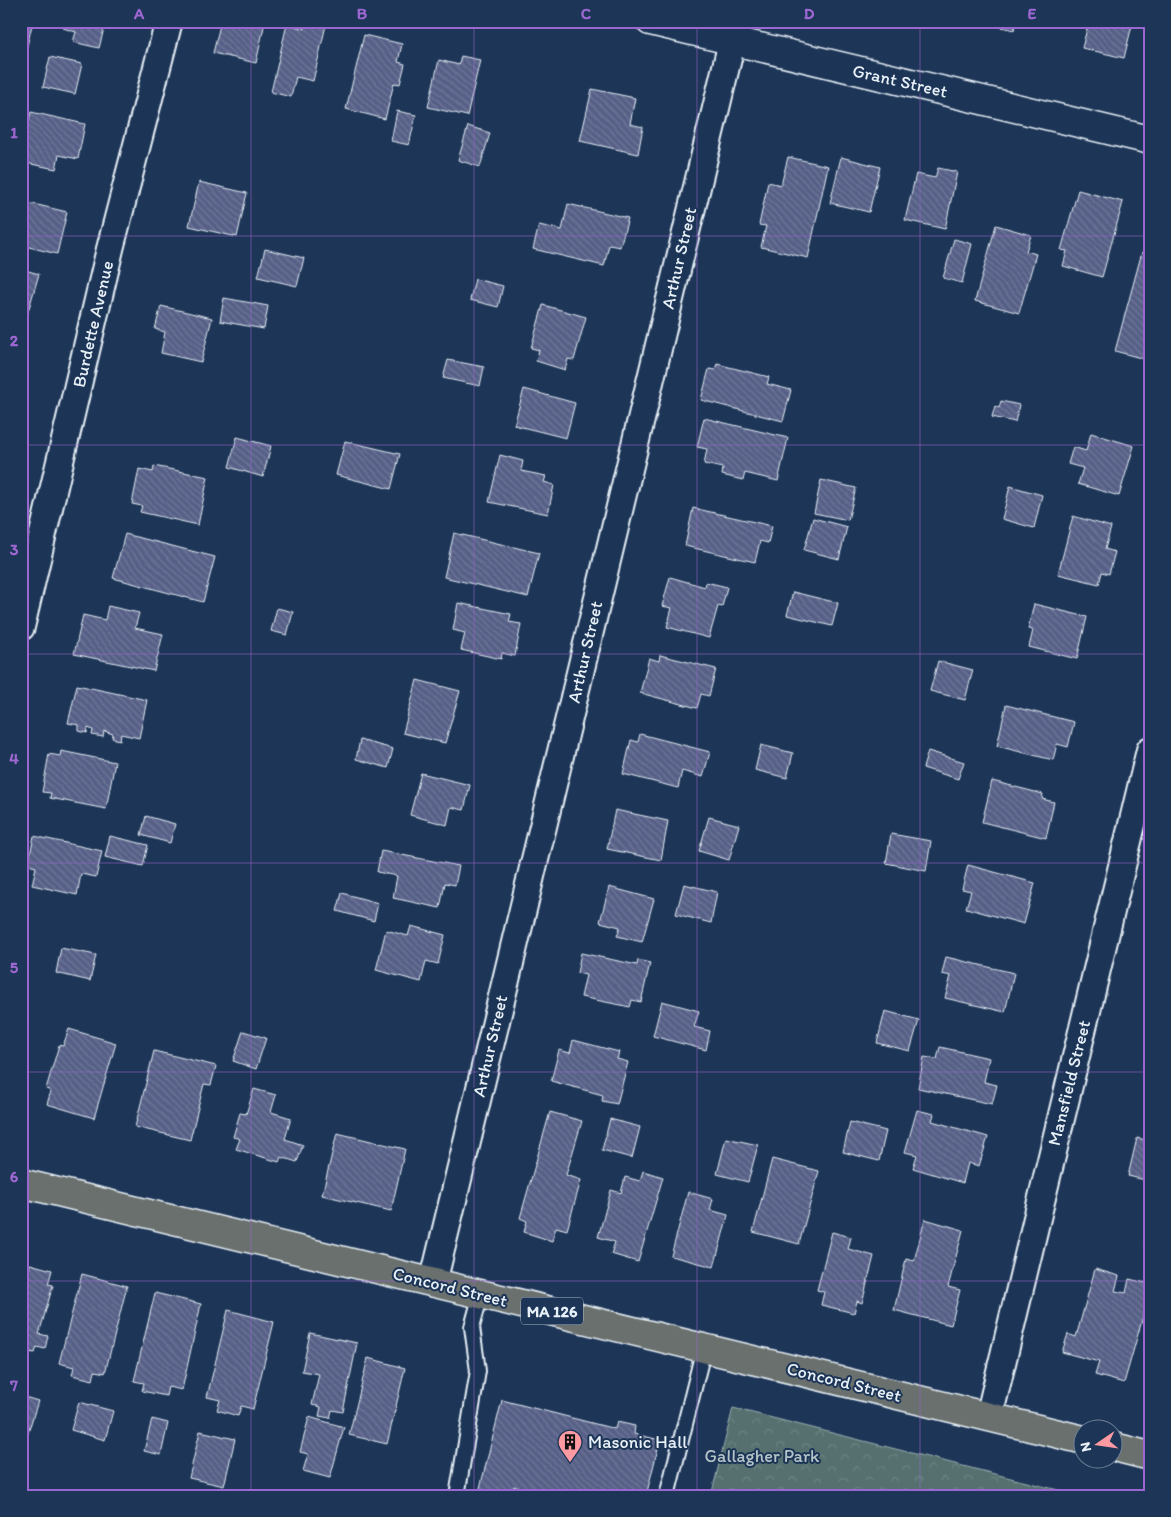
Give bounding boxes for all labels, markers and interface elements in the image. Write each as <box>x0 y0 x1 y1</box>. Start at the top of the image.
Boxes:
text: A <box>133 4 145 23</box>
text: B <box>357 4 368 23</box>
text: C <box>581 4 592 23</box>
text: D <box>804 4 815 23</box>
text: E <box>1028 4 1037 23</box>
street label: Grant Street <box>850 59 950 103</box>
text: 1 <box>10 123 18 142</box>
street label: Arthur Street <box>657 205 701 311</box>
street label: Burdette Avenue <box>68 258 118 390</box>
text: 2 <box>10 331 19 350</box>
text: 3 <box>10 540 19 559</box>
street label: Arthur Street <box>563 599 607 705</box>
text: 4 <box>9 749 19 768</box>
text: 5 <box>10 958 19 977</box>
street label: Arthur Street <box>468 993 512 1099</box>
street label: Mansfield Street <box>1043 1018 1095 1148</box>
text: 6 <box>10 1167 19 1186</box>
street label: Concord Street <box>390 1262 510 1312</box>
road number: MA 126 <box>521 1298 583 1324</box>
street label: Concord Street <box>784 1357 904 1407</box>
text: 7 <box>9 1376 18 1395</box>
north arrow <box>1074 1420 1124 1470</box>
building icon: Masonic Hall <box>557 1429 583 1463</box>
place label: Masonic Hall <box>588 1431 687 1453</box>
text: N <box>1076 1440 1095 1453</box>
park label: Gallagher Park <box>705 1445 820 1467</box>

